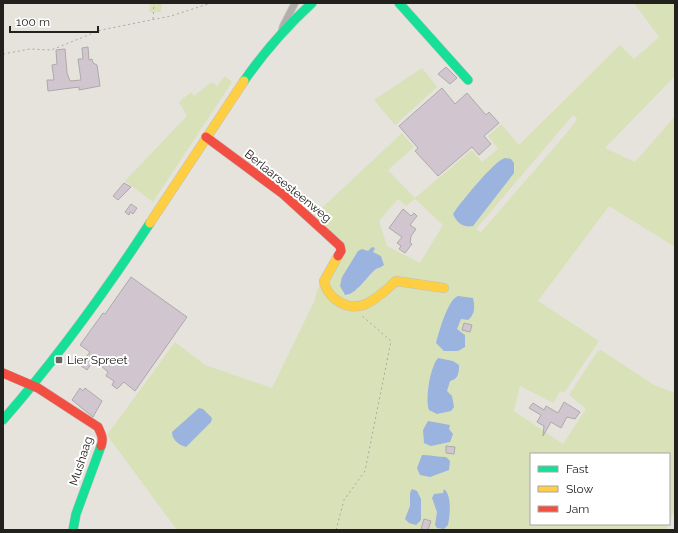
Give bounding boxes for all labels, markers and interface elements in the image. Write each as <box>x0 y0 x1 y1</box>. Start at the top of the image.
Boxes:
scale bar <box>10 8 98 34</box>
text: 100 m <box>16 15 50 29</box>
street label: Berlaarsesteenweg <box>242 147 334 225</box>
place label: Lier Spreet <box>67 353 127 367</box>
marker: Lier Spreet <box>54 355 64 365</box>
street label: Mushaag <box>66 435 96 487</box>
legend <box>530 453 670 525</box>
text: Fast <box>566 462 589 476</box>
text: Slow <box>566 482 593 496</box>
text: Jam <box>566 502 589 516</box>

